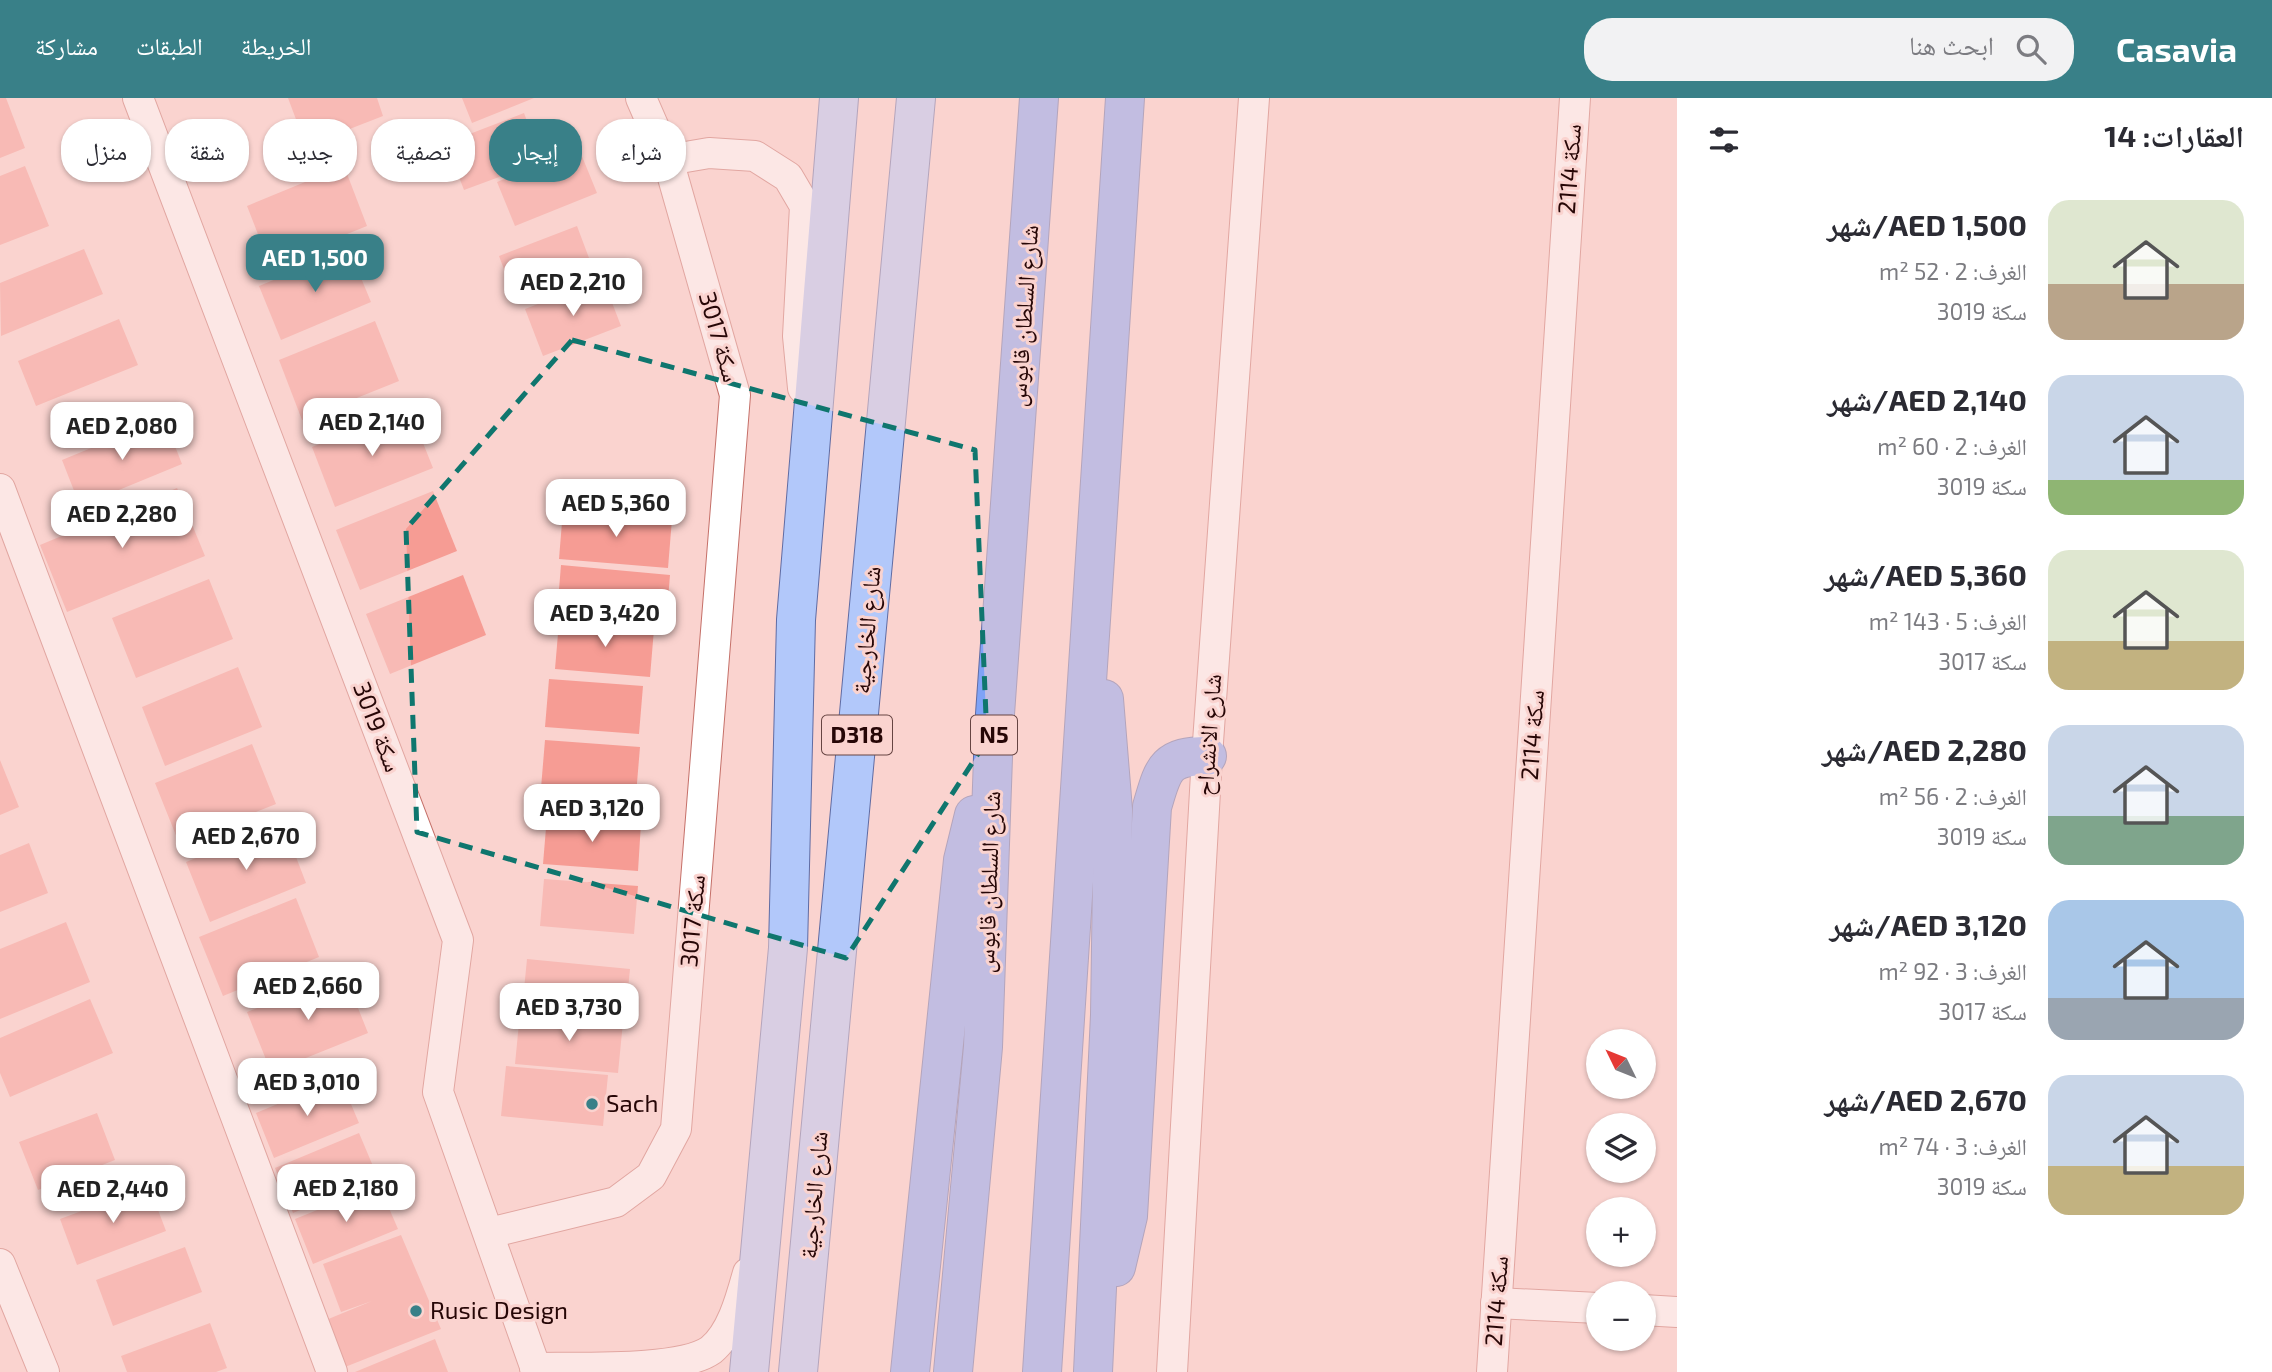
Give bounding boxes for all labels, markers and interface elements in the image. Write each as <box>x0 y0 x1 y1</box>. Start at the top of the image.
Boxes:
search box <box>1584 18 2074 81</box>
text: ابحث هنا <box>1909 29 1994 60</box>
text: Casavia <box>2116 29 2237 69</box>
icon: search <box>2012 30 2050 68</box>
text: مشاركة <box>35 31 98 60</box>
text: الطبقات <box>136 31 203 60</box>
text: الخريطة <box>241 31 311 60</box>
text: العقارات: 14 <box>2104 117 2244 153</box>
chip: منزل <box>61 119 151 182</box>
chip: شقة <box>165 119 249 182</box>
chip: جديد <box>263 119 357 182</box>
chip: تصفية <box>371 119 475 182</box>
chip: إيجار <box>489 119 582 182</box>
chip: شراء <box>596 119 686 182</box>
icon: filters <box>1705 121 1743 159</box>
street label: سكة 2114 <box>1551 123 1586 215</box>
text: AED 1,500/شهر <box>1827 206 2027 242</box>
street label: شارع السلطان قابوس <box>1002 224 1045 408</box>
icon: home <box>2104 228 2188 312</box>
pin: AED 1,500 <box>235 234 395 294</box>
text: AED 1,500 <box>262 243 368 271</box>
text: الغرف: 2 · 52 m² <box>1879 257 2027 285</box>
pin: AED 2,210 <box>493 258 653 318</box>
text: AED 2,210 <box>520 267 626 295</box>
street label: سكة 3017 <box>694 288 747 385</box>
text: سكة 3019 <box>1937 297 2027 325</box>
text: AED 2,140/شهر <box>1827 381 2027 417</box>
pin: AED 2,140 <box>292 398 452 458</box>
pin: AED 2,080 <box>42 402 202 462</box>
icon: home <box>2104 403 2188 487</box>
text: AED 2,140 <box>319 407 425 435</box>
text: AED 2,080 <box>66 411 178 439</box>
text: الغرف: 2 · 60 m² <box>1877 432 2027 460</box>
text: سكة 3019 <box>1937 472 2027 500</box>
pin: AED 5,360 <box>536 480 696 539</box>
text: AED 5,360 <box>562 488 670 516</box>
pin: AED 2,280 <box>42 490 202 550</box>
text: AED 2,280 <box>67 499 177 527</box>
text: AED 5,360/شهر <box>1824 556 2027 592</box>
street label: شارع الخارجية <box>845 565 888 695</box>
icon: home <box>2104 578 2188 662</box>
pin: AED 3,420 <box>525 589 685 649</box>
text: AED 3,420 <box>550 598 660 626</box>
text: الغرف: 5 · 143 m² <box>1869 607 2027 635</box>
text: سكة 3017 <box>1938 647 2027 675</box>
street label: شارع الانشراح <box>1189 673 1228 797</box>
street label: سكة 3019 <box>348 677 409 776</box>
street label: سكة 2114 <box>1514 689 1549 781</box>
road number: D318 <box>822 716 892 754</box>
road number: N5 <box>971 716 1017 754</box>
text: AED 2,280/شهر <box>1822 731 2027 767</box>
icon: home <box>2104 753 2188 837</box>
text: الغرف: 2 · 56 m² <box>1879 782 2027 810</box>
pin: AED 3,120 <box>512 784 672 844</box>
street label: شارع السلطان قابوس <box>970 790 1007 974</box>
text: AED 3,120 <box>540 793 644 821</box>
pin: AED 2,670 <box>166 812 326 872</box>
text: AED 2,670 <box>192 821 300 849</box>
text: سكة 3019 <box>1937 822 2027 850</box>
street label: سكة 3017 <box>673 873 710 968</box>
text: AED 3,120/شهر <box>1829 906 2027 942</box>
icon: home <box>2104 928 2188 1012</box>
text: الغرف: 3 · 92 m² <box>1878 957 2027 985</box>
pin: AED 2,660 <box>228 962 388 1022</box>
text: AED 2,660 <box>253 971 363 999</box>
pin: AED 3,730 <box>489 984 649 1043</box>
text: AED 3,730 <box>516 992 622 1020</box>
text: سكة 3017 <box>1938 997 2027 1025</box>
north arrow <box>1586 1029 1656 1099</box>
map controls <box>1586 1029 1656 1351</box>
pin: AED 3,010 <box>227 1058 387 1118</box>
text: AED 3,010 <box>254 1067 360 1095</box>
text: AED 2,670/شهر <box>1825 1081 2027 1117</box>
place label: Sach <box>606 1088 658 1117</box>
marker: Sach <box>584 1096 600 1112</box>
icon: home <box>2104 1103 2188 1187</box>
button: layers <box>1586 1113 1656 1183</box>
street label: شارع الخارجية <box>792 1130 835 1260</box>
text: الغرف: 3 · 74 m² <box>1879 1132 2027 1160</box>
pin: AED 2,180 <box>266 1164 426 1224</box>
pin: AED 2,440 <box>33 1166 193 1225</box>
text: سكة 3019 <box>1937 1172 2027 1200</box>
text: AED 2,180 <box>293 1173 399 1201</box>
text: AED 2,440 <box>57 1174 169 1202</box>
button: + <box>1586 1197 1656 1267</box>
street label: سكة 2114 <box>1478 1255 1513 1347</box>
button: − <box>1586 1281 1656 1351</box>
place label: Rusic Design <box>430 1295 568 1324</box>
marker: Rusic Design <box>408 1303 424 1319</box>

